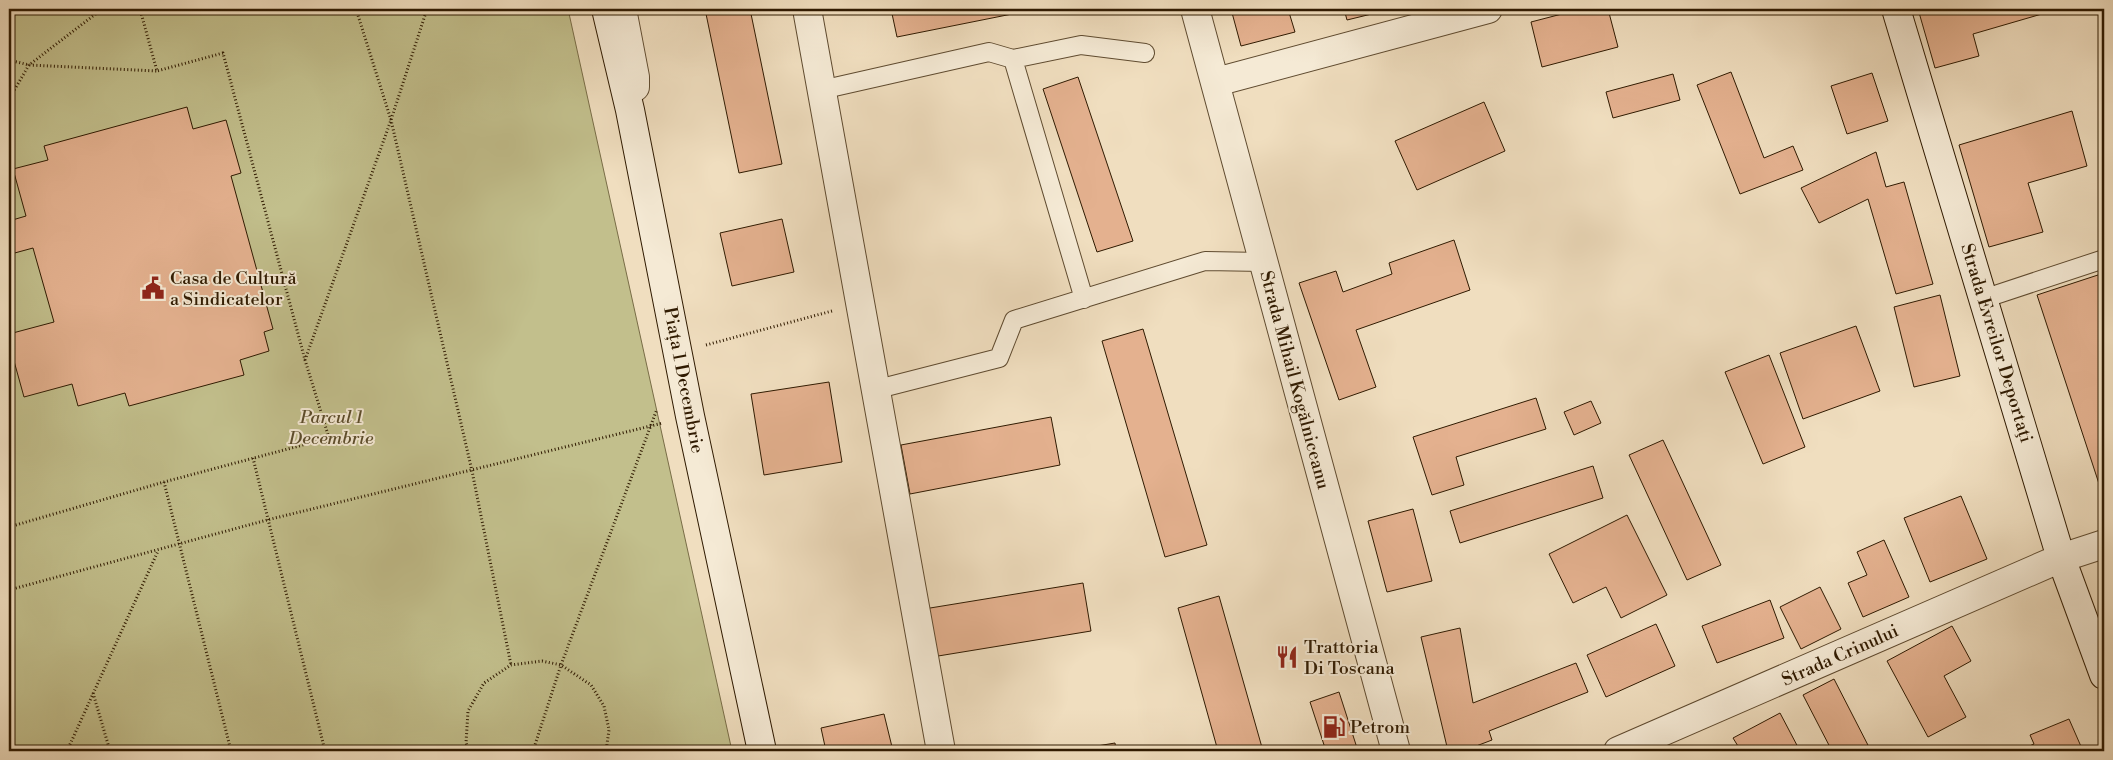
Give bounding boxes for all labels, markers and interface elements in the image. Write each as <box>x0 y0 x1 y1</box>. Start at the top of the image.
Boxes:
street label: Strada Evreilor Deportaţi <box>1955 241 2038 446</box>
place label: Casa de Cultură a Sindicatelor <box>170 267 297 311</box>
street label: Strada Mihail Kogălniceanu <box>1254 268 1335 492</box>
public building icon: Casa de Cultură a Sindicatelor <box>140 275 166 301</box>
street label: Piața 1 Decembrie <box>658 305 709 455</box>
park label: Parcul 1 Decembrie <box>288 406 374 450</box>
street label: Strada Crinului <box>1778 619 1902 691</box>
place label: Trattoria Di Toscana <box>1304 636 1396 680</box>
restaurant icon: Trattoria Di Toscana <box>1274 644 1300 670</box>
fuel station icon: Petrom <box>1321 714 1347 740</box>
place label: Petrom <box>1350 716 1410 739</box>

